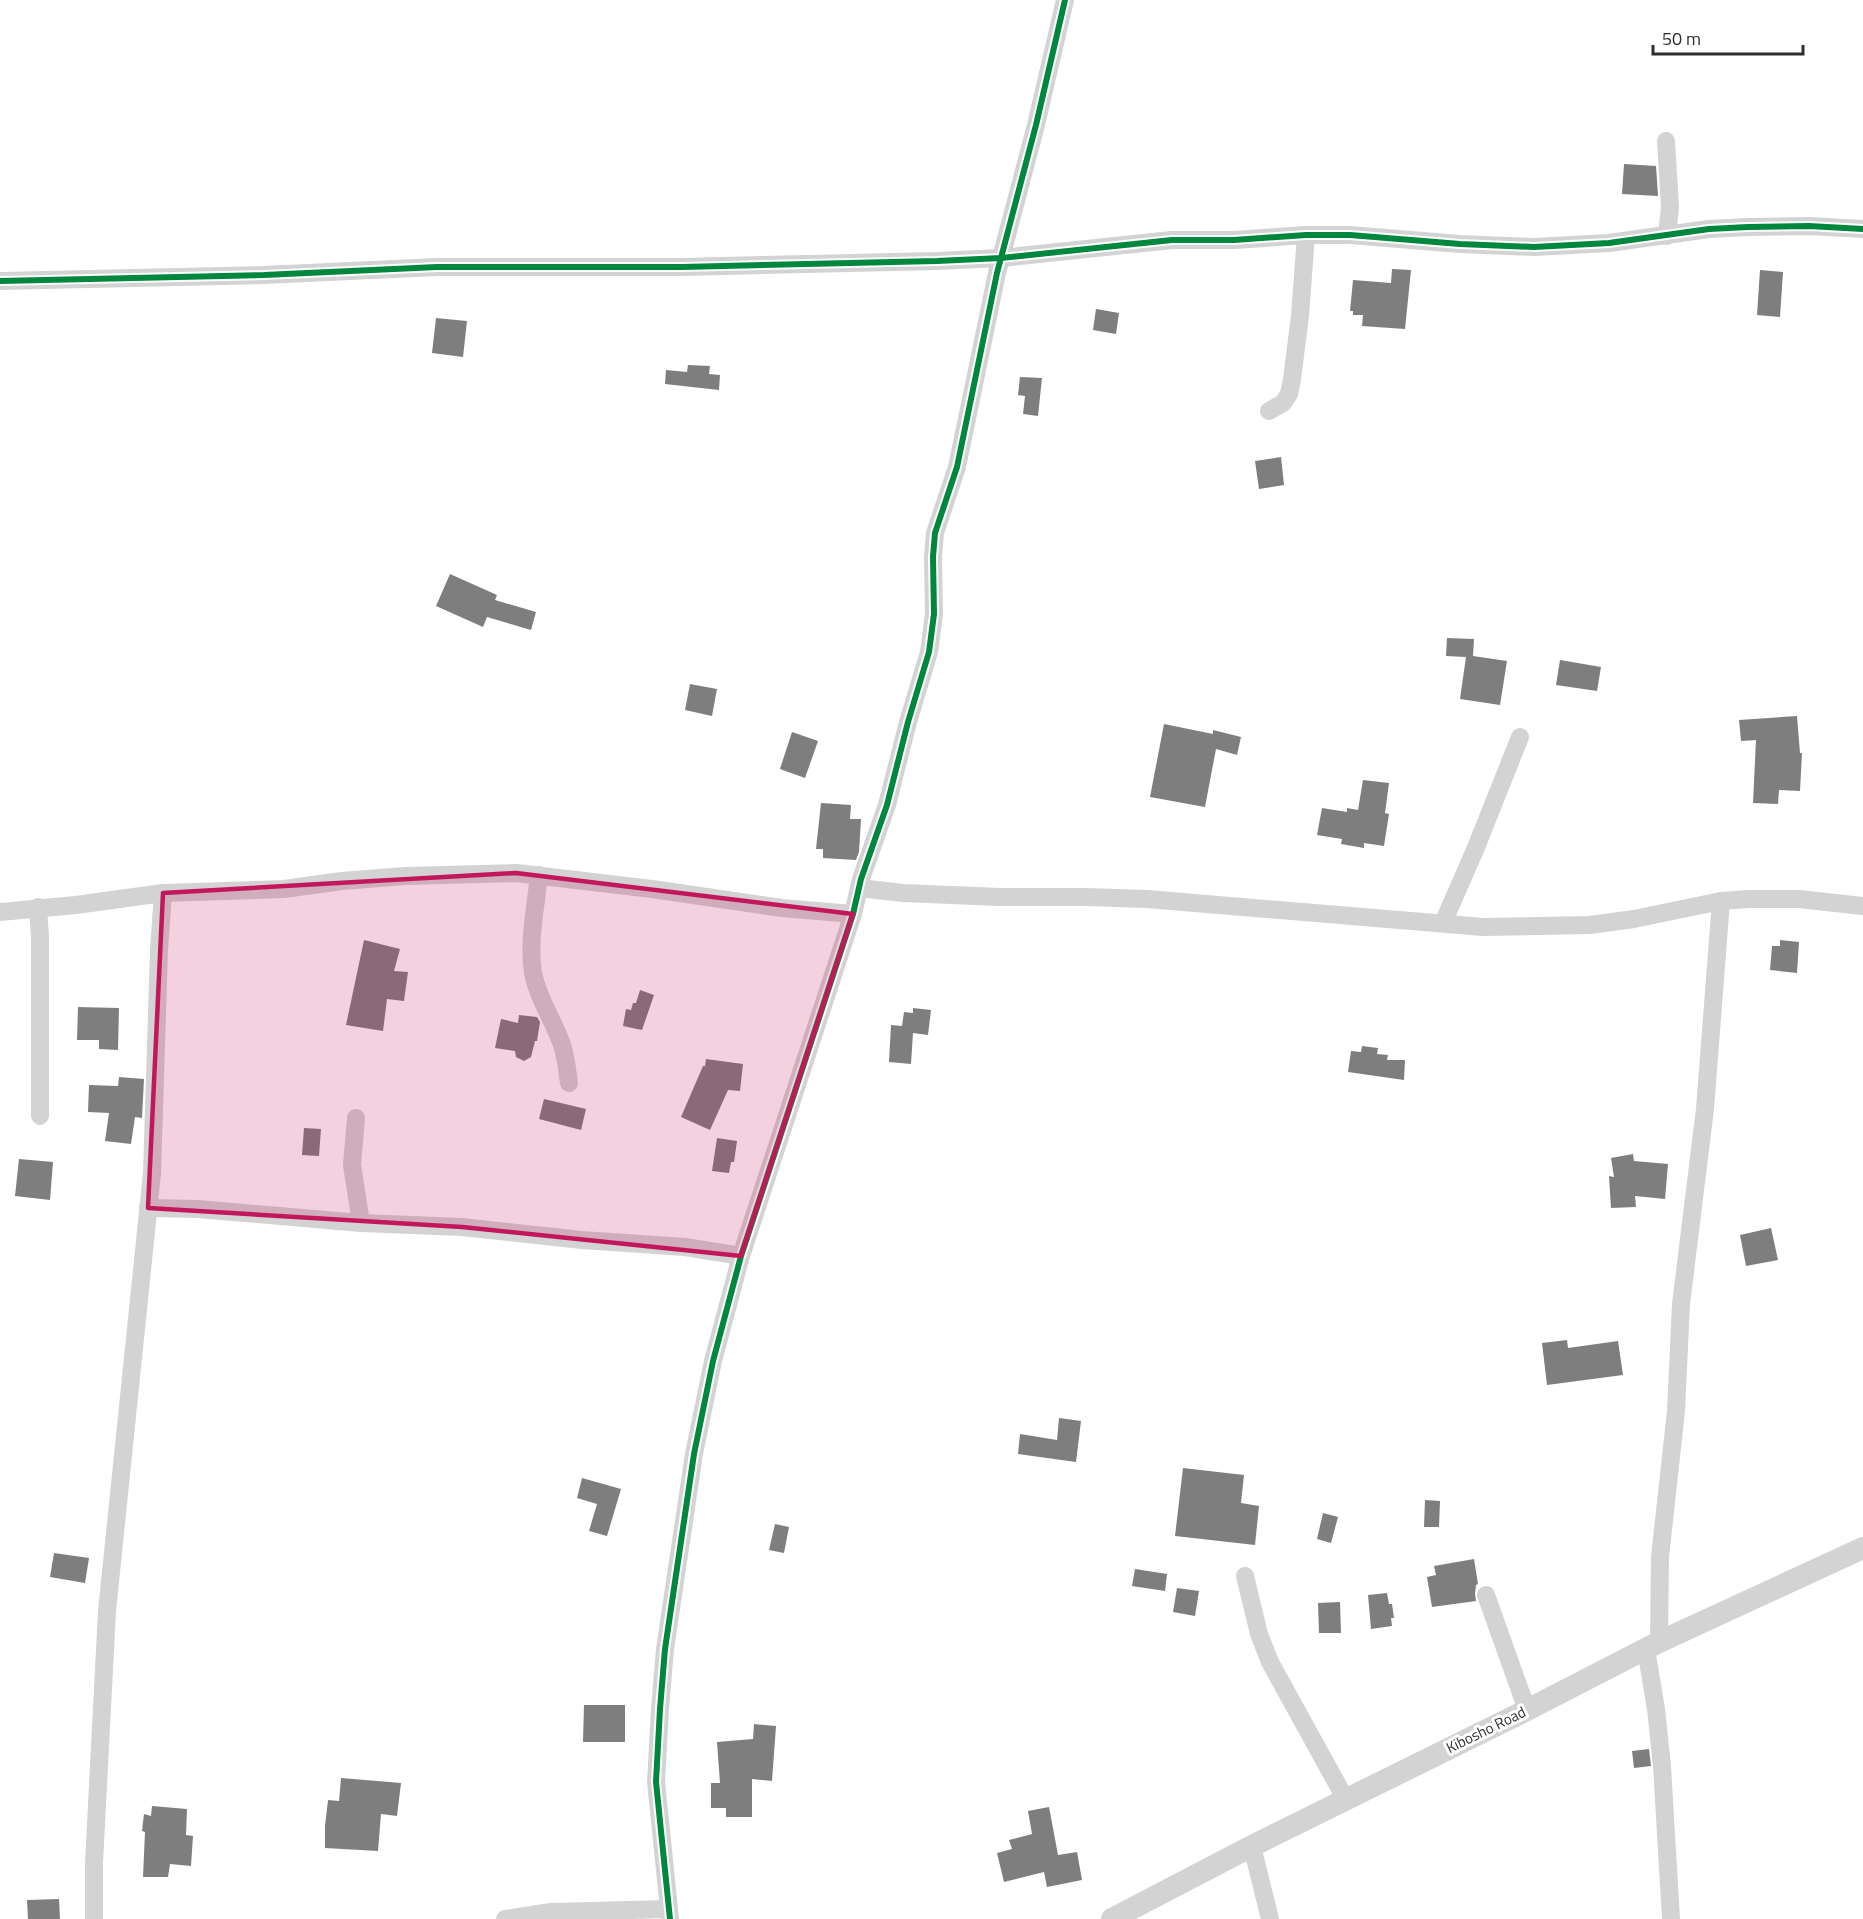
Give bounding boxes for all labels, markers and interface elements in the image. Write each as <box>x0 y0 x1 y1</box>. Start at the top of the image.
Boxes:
scale bar <box>1653 18 1803 56</box>
text: 50 m <box>1662 25 1701 52</box>
street label: Kibosho Road <box>1442 1700 1530 1759</box>

